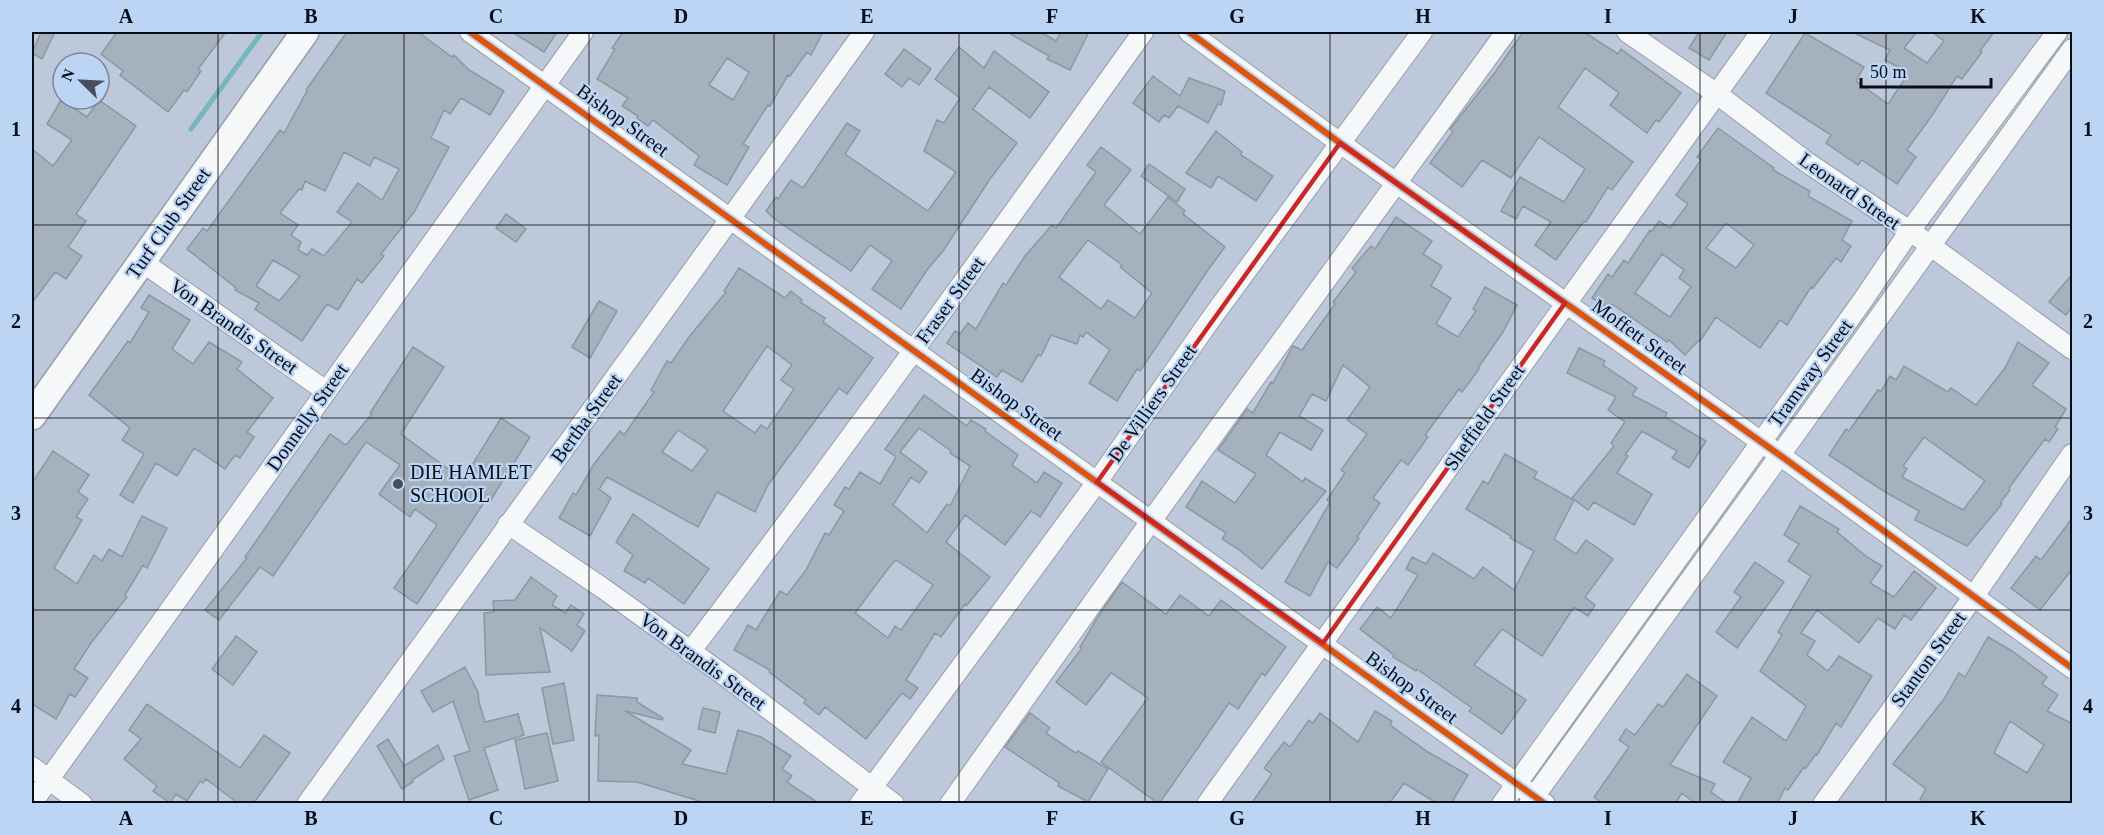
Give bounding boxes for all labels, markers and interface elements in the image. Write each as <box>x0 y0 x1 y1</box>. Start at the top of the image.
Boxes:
text: A <box>119 5 134 27</box>
text: B <box>304 5 318 27</box>
text: C <box>489 5 503 27</box>
text: D <box>674 5 688 27</box>
text: E <box>860 5 874 27</box>
text: F <box>1046 5 1058 27</box>
text: G <box>1229 5 1245 27</box>
text: H <box>1415 5 1431 27</box>
text: I <box>1604 5 1612 27</box>
text: J <box>1788 5 1798 27</box>
text: K <box>1970 5 1986 27</box>
north arrow <box>51 51 111 111</box>
scale bar <box>1861 51 1992 89</box>
text: 50 m <box>1870 62 1907 82</box>
text: N <box>58 66 78 84</box>
street label: Bishop Street <box>572 79 674 162</box>
text: 1 <box>11 118 21 140</box>
text: 1 <box>2083 118 2093 140</box>
street label: Leonard Street <box>1795 148 1905 234</box>
street label: Turf Club Street <box>122 163 215 283</box>
street label: Fraser Street <box>911 252 989 348</box>
street label: Von Brandis Street <box>166 274 302 378</box>
street label: Moffett Street <box>1588 294 1692 378</box>
text: 2 <box>11 310 21 332</box>
text: 2 <box>2083 310 2093 332</box>
street label: Tramway Street <box>1764 315 1857 432</box>
street label: De Villiers Street <box>1103 340 1201 466</box>
street label: Donnelly Street <box>262 359 353 476</box>
street label: Sheffield Street <box>1439 359 1529 474</box>
street label: Bishop Street <box>966 363 1068 446</box>
street label: Bertha Street <box>546 369 626 467</box>
place label: DIE HAMLET SCHOOL <box>410 461 532 506</box>
marker: DIE HAMLET SCHOOL <box>391 477 405 491</box>
text: 3 <box>11 502 21 524</box>
text: 3 <box>2083 502 2093 524</box>
street label: Stanton Street <box>1886 607 1970 711</box>
street label: Von Brandis Street <box>636 608 771 714</box>
street label: Bishop Street <box>1361 646 1463 729</box>
text: 4 <box>11 695 21 717</box>
text: 4 <box>2083 695 2093 717</box>
text: A <box>119 807 134 829</box>
text: B <box>304 807 318 829</box>
text: C <box>489 807 503 829</box>
text: D <box>674 807 688 829</box>
text: E <box>860 807 874 829</box>
text: F <box>1046 807 1058 829</box>
text: G <box>1229 807 1245 829</box>
text: H <box>1415 807 1431 829</box>
text: I <box>1604 807 1612 829</box>
text: J <box>1788 807 1798 829</box>
text: K <box>1970 807 1986 829</box>

